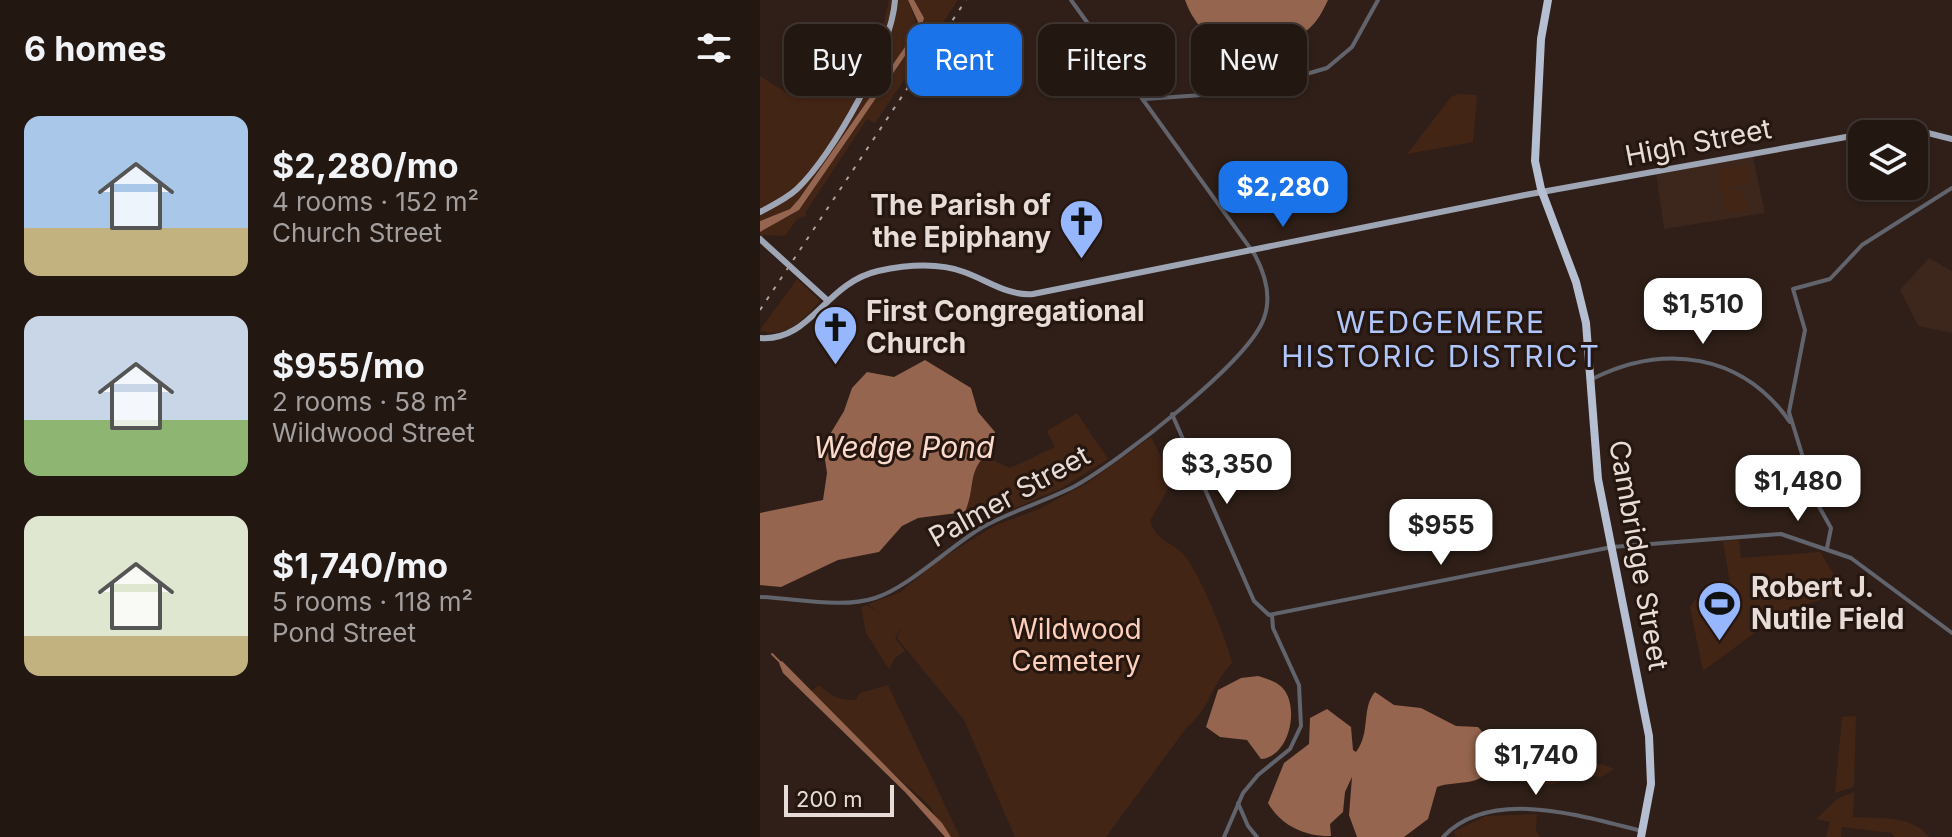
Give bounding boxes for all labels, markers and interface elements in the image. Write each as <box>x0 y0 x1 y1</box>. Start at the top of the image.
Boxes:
chip: Buy <box>784 24 891 96</box>
chip: Rent <box>907 24 1022 96</box>
chip: Filters <box>1038 24 1175 96</box>
chip: New <box>1191 24 1307 96</box>
icon: filters <box>692 26 736 70</box>
text: 6 homes <box>24 28 166 69</box>
street label: High Street <box>1622 111 1774 173</box>
map controls <box>1848 120 1928 200</box>
button: layers <box>1848 120 1928 200</box>
text: $2,280/mo <box>272 145 459 186</box>
icon: home <box>88 148 184 244</box>
pin: $2,280 <box>1218 161 1348 229</box>
text: $2,280 <box>1237 171 1329 202</box>
text: 4 rooms · 152 m² <box>272 186 479 217</box>
place label: The Parish of the Epiphany <box>870 188 1051 254</box>
church icon: The Parish of the Epiphany <box>1058 197 1106 260</box>
text: Church Street <box>272 217 442 248</box>
pin: $1,510 <box>1638 278 1768 346</box>
text: $1,510 <box>1662 288 1744 319</box>
place label: First Congregational Church <box>866 294 1145 360</box>
church icon: First Congregational Church <box>811 303 859 366</box>
district label: WEDGEMERE HISTORIC DISTRICT <box>1281 304 1601 374</box>
text: $955/mo <box>272 345 425 386</box>
icon: home <box>88 348 184 444</box>
text: 2 rooms · 58 m² <box>272 386 468 417</box>
text: Wildwood Street <box>272 417 475 448</box>
water label: Wedge Pond <box>814 429 995 465</box>
street label: Cambridge Street <box>1602 437 1676 673</box>
street label: Palmer Street <box>923 438 1095 554</box>
pin: $3,350 <box>1162 438 1292 506</box>
text: $3,350 <box>1181 448 1273 479</box>
pin: $1,480 <box>1733 455 1863 523</box>
text: $1,480 <box>1754 465 1842 496</box>
pin: $955 <box>1394 499 1488 567</box>
text: $955 <box>1407 509 1475 540</box>
text: $1,740/mo <box>272 545 448 586</box>
icon: home <box>88 548 184 644</box>
place label: Robert J. Nutile Field <box>1751 570 1904 636</box>
sports icon: Robert J. Nutile Field <box>1696 579 1744 642</box>
text: 5 rooms · 118 m² <box>272 586 473 617</box>
park label: Wildwood Cemetery <box>1010 612 1142 678</box>
text: Pond Street <box>272 617 416 648</box>
pin: $1,740 <box>1471 729 1601 797</box>
text: $1,740 <box>1494 739 1578 770</box>
scale bar <box>784 781 894 817</box>
text: 200 m <box>796 786 863 812</box>

